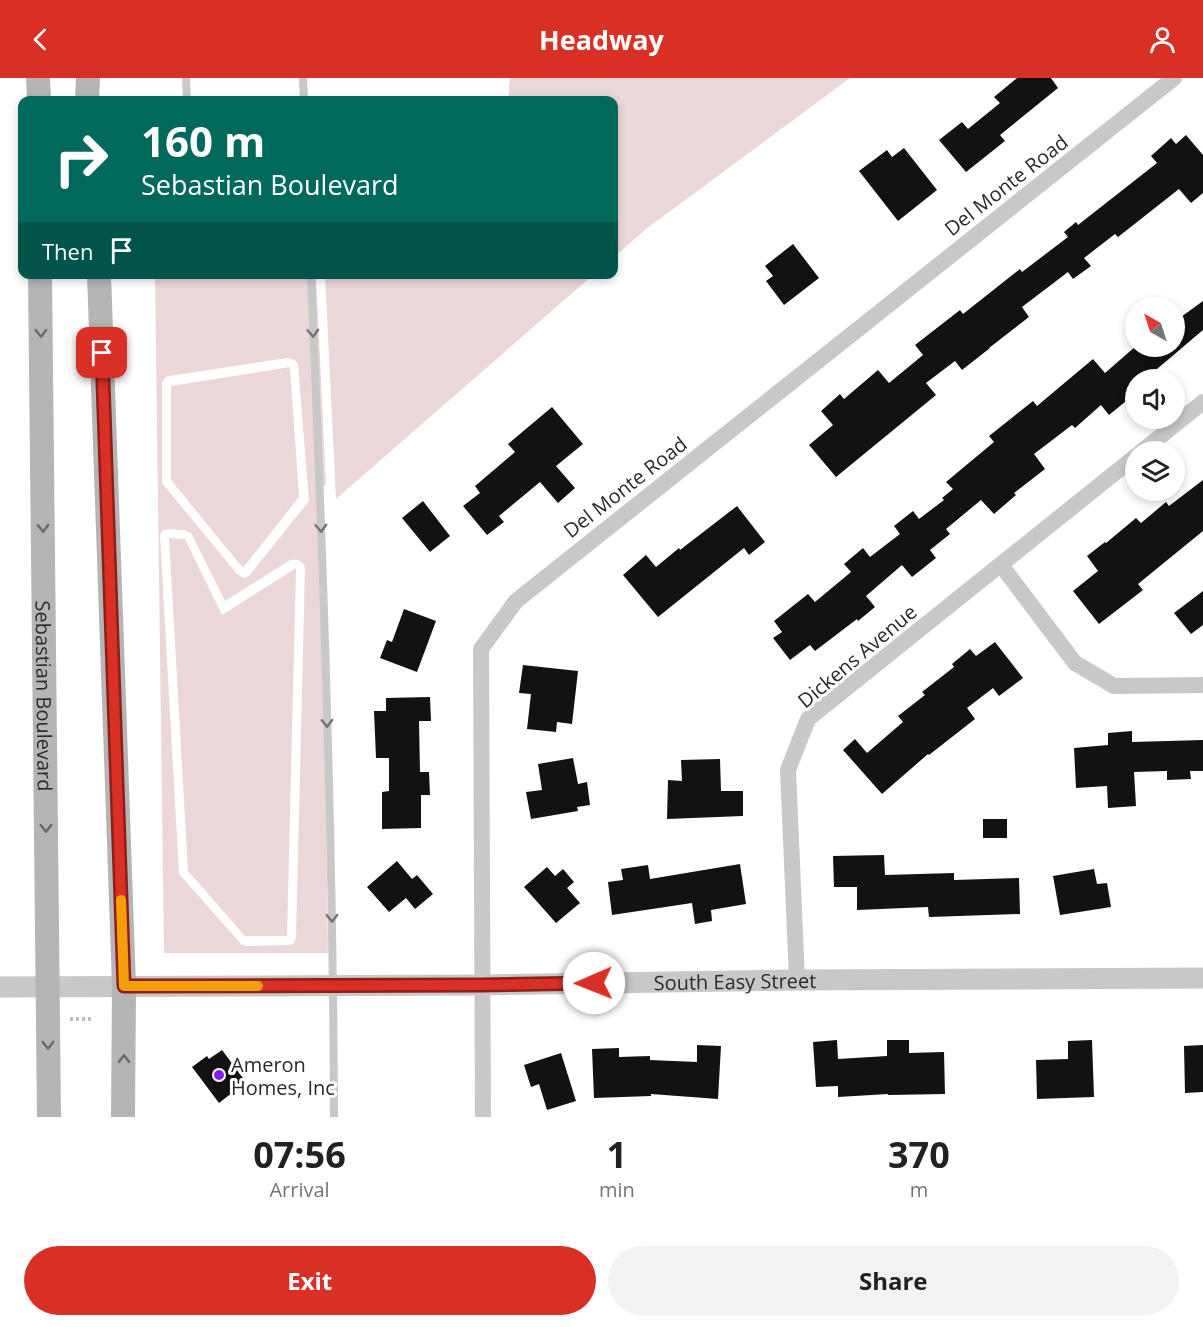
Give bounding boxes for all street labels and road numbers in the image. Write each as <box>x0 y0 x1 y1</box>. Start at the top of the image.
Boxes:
street label: Del Monte Road <box>939 128 1073 242</box>
street label: Del Monte Road <box>558 430 692 544</box>
street label: Dickens Avenue <box>792 598 922 714</box>
street label: Sebastian Boulevard <box>30 600 59 792</box>
street label: South Easy Street <box>653 966 816 996</box>

